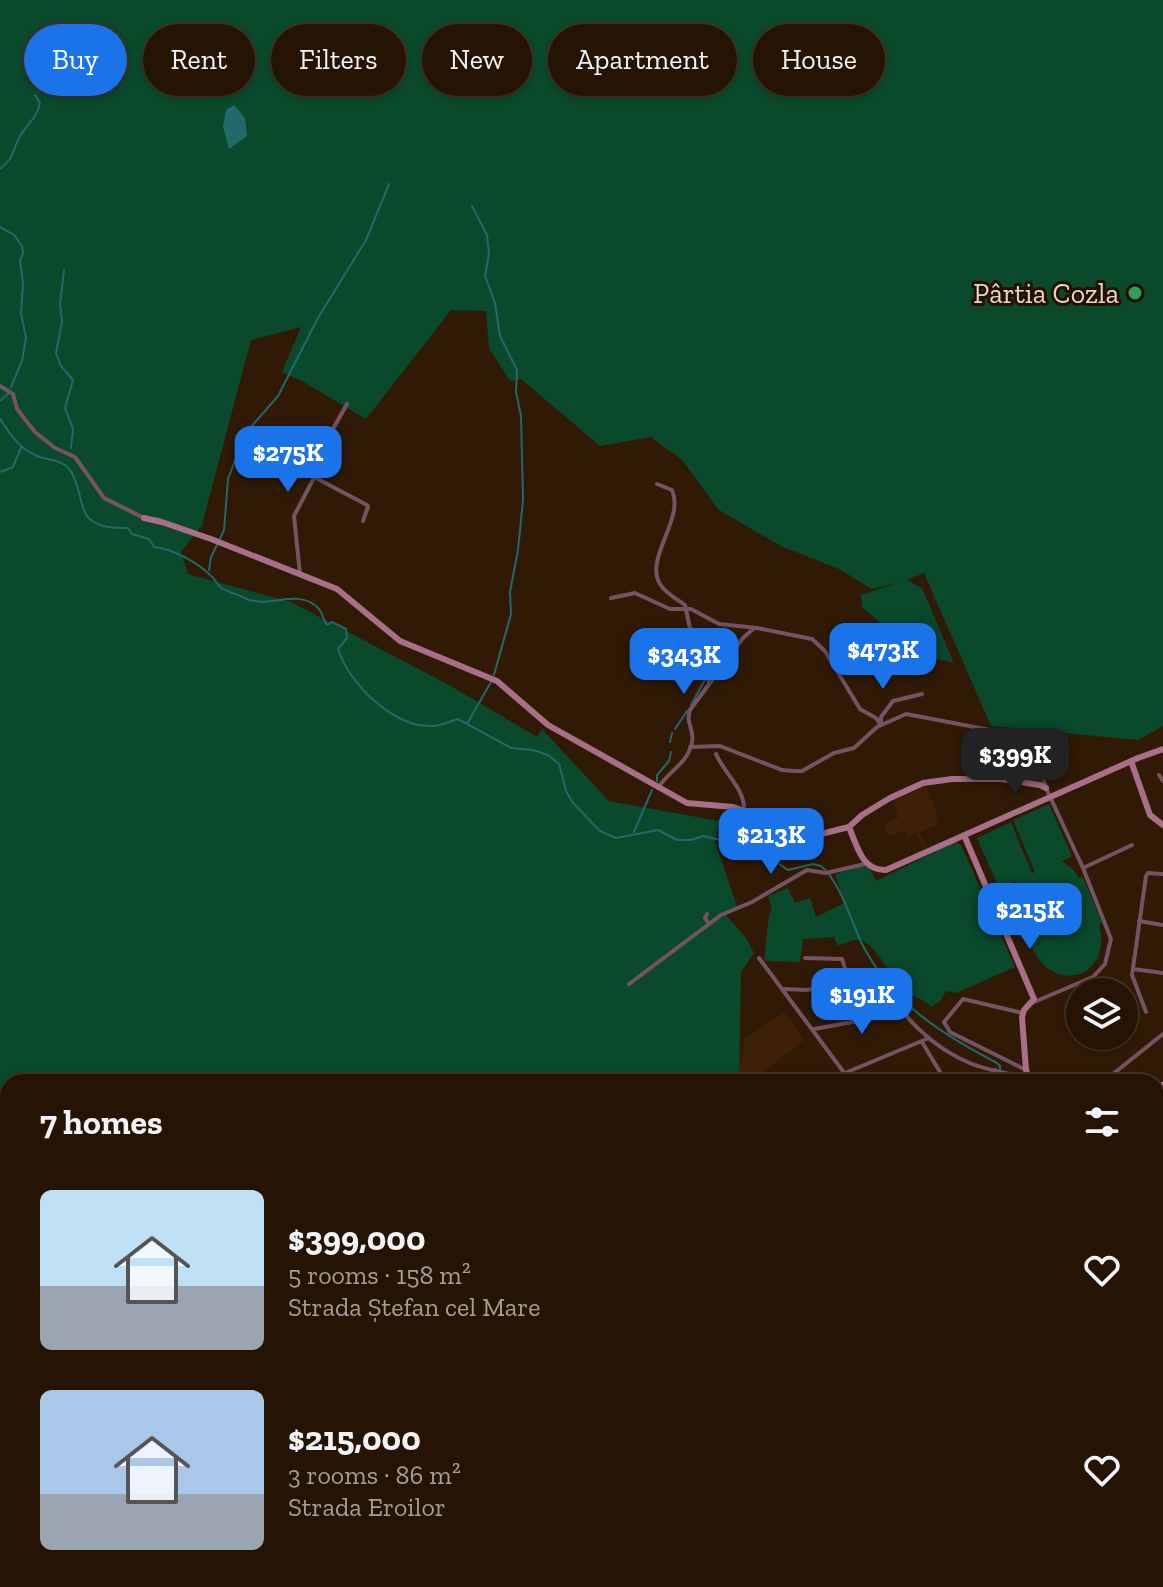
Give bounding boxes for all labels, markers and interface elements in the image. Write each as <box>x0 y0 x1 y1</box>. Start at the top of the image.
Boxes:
chip: Buy <box>24 24 127 96</box>
chip: Rent <box>143 24 255 96</box>
chip: Filters <box>271 24 406 96</box>
chip: New <box>422 24 532 96</box>
chip: Apartment <box>548 24 737 96</box>
chip: House <box>753 24 885 96</box>
place label: Pârtia Cozla <box>973 277 1119 310</box>
marker: Pârtia Cozla <box>1126 284 1144 302</box>
pin: $275K <box>232 426 344 494</box>
text: $275K <box>253 436 323 468</box>
pin: $473K <box>827 623 939 691</box>
pin: $343K <box>628 628 740 696</box>
text: $473K <box>847 633 919 665</box>
text: $343K <box>648 638 720 670</box>
pin: $399K <box>959 728 1071 796</box>
text: $399K <box>979 738 1051 770</box>
pin: $213K <box>715 808 827 876</box>
text: $213K <box>737 818 805 850</box>
pin: $215K <box>974 883 1086 951</box>
text: $215K <box>996 893 1064 925</box>
pin: $191K <box>806 968 918 1036</box>
text: $191K <box>829 978 895 1010</box>
map controls <box>1066 978 1138 1050</box>
button: layers <box>1066 978 1138 1050</box>
icon: filters <box>1080 1100 1124 1144</box>
text: 7 homes <box>40 1102 163 1143</box>
text: $399,000 <box>288 1218 426 1259</box>
icon: home <box>104 1222 200 1318</box>
icon: heart <box>1080 1248 1124 1292</box>
text: 5 rooms · 158 m² <box>288 1259 471 1291</box>
text: Strada Ștefan cel Mare <box>288 1291 541 1323</box>
text: $215,000 <box>288 1418 421 1459</box>
icon: home <box>104 1422 200 1518</box>
icon: heart <box>1080 1448 1124 1492</box>
text: 3 rooms · 86 m² <box>288 1459 461 1491</box>
text: Strada Eroilor <box>288 1491 446 1523</box>

